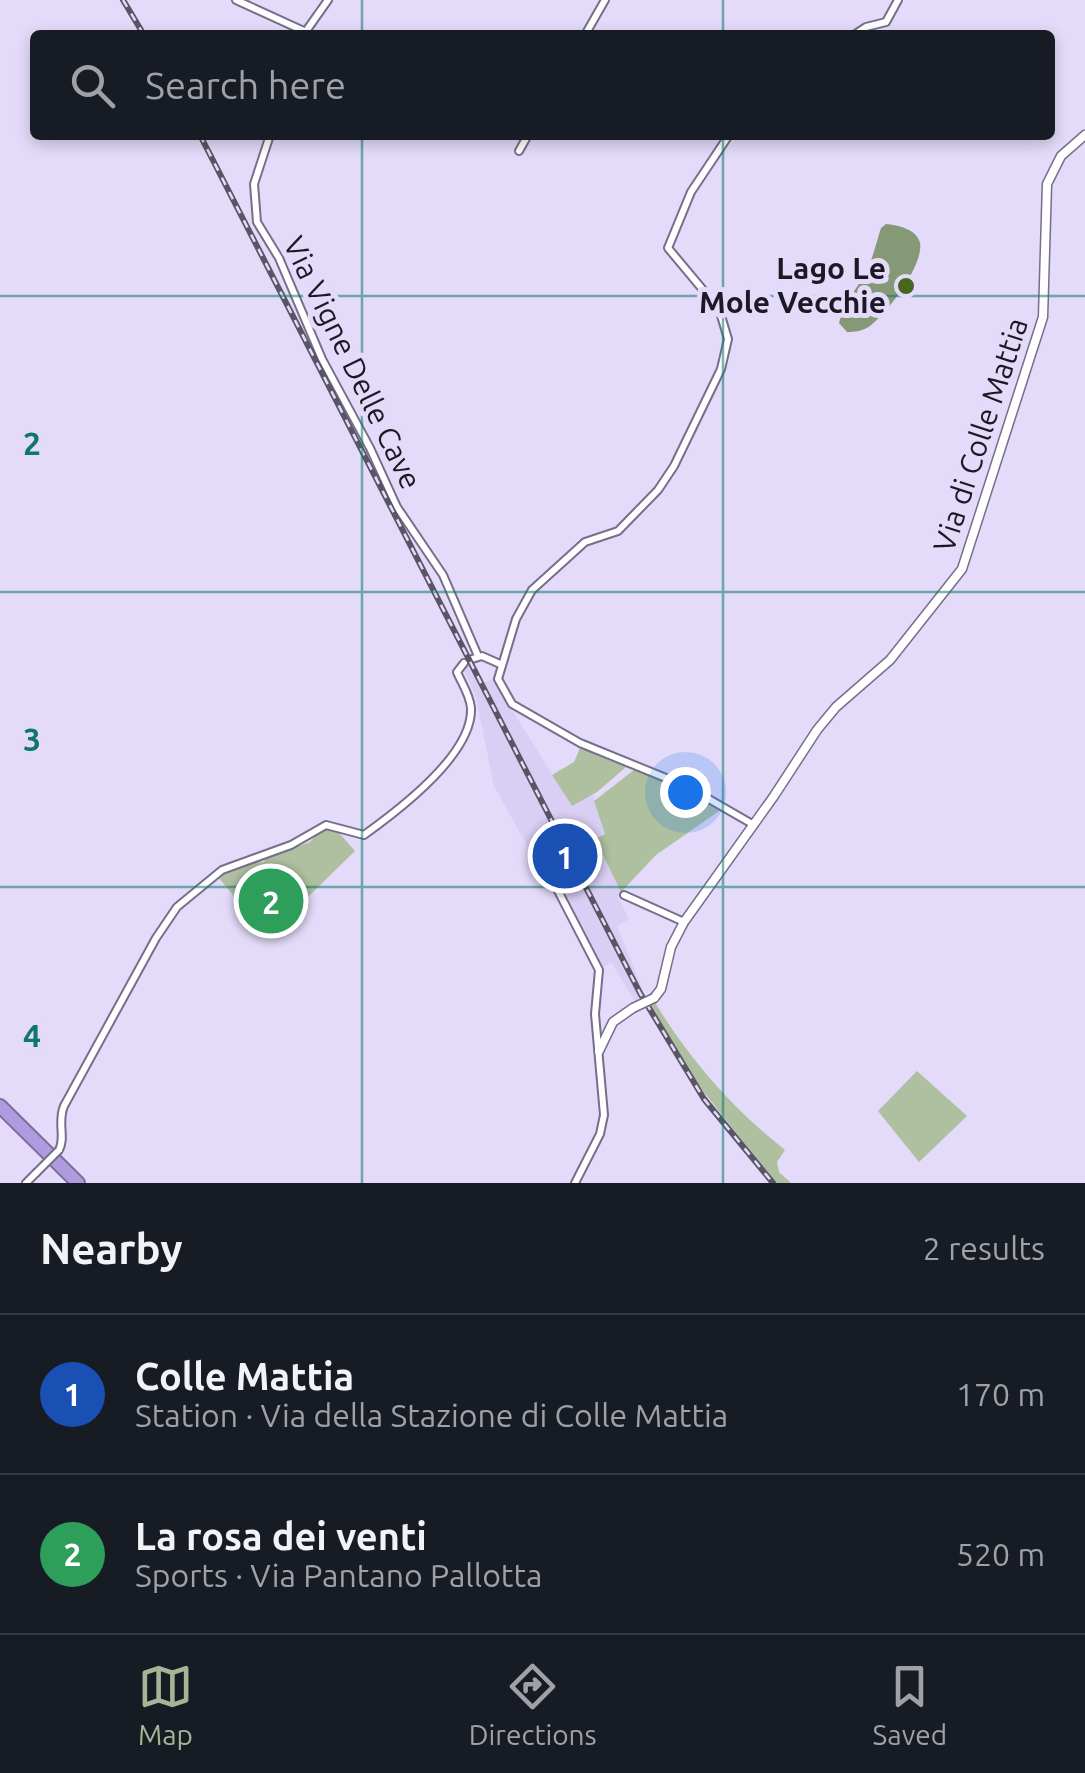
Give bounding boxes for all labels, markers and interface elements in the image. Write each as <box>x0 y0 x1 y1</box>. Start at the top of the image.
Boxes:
search box <box>30 30 1055 140</box>
icon: search <box>65 58 120 113</box>
text: Search here <box>145 64 346 106</box>
street label: Via Vigne Delle Cave <box>277 231 429 494</box>
place label: Lago Le Mole Vecchie <box>699 251 886 319</box>
marker: Lago Le Mole Vecchie <box>895 275 917 297</box>
street label: Via di Colle Mattia <box>926 313 1034 556</box>
text: 2 <box>23 425 41 461</box>
text: 3 <box>23 721 41 757</box>
your location <box>660 767 711 818</box>
pin: 1 <box>532 818 598 894</box>
pin: 2 <box>238 864 304 938</box>
text: 4 <box>23 1017 41 1053</box>
text: Nearby <box>40 1225 183 1272</box>
text: 2 results <box>923 1230 1045 1266</box>
text: Colle Mattia <box>135 1355 354 1397</box>
text: 1 <box>63 1376 82 1412</box>
text: 170 m <box>956 1376 1045 1412</box>
text: Station · Via della Stazione di Colle Mattia <box>135 1397 728 1433</box>
text: La rosa dei venti <box>135 1515 427 1557</box>
text: 2 <box>63 1536 82 1572</box>
text: 520 m <box>956 1536 1045 1572</box>
text: Sports · Via Pantano Pallotta <box>135 1557 542 1593</box>
tab: Map <box>138 1659 193 1750</box>
tab: Directions <box>469 1659 597 1750</box>
tab: Saved <box>873 1659 947 1750</box>

